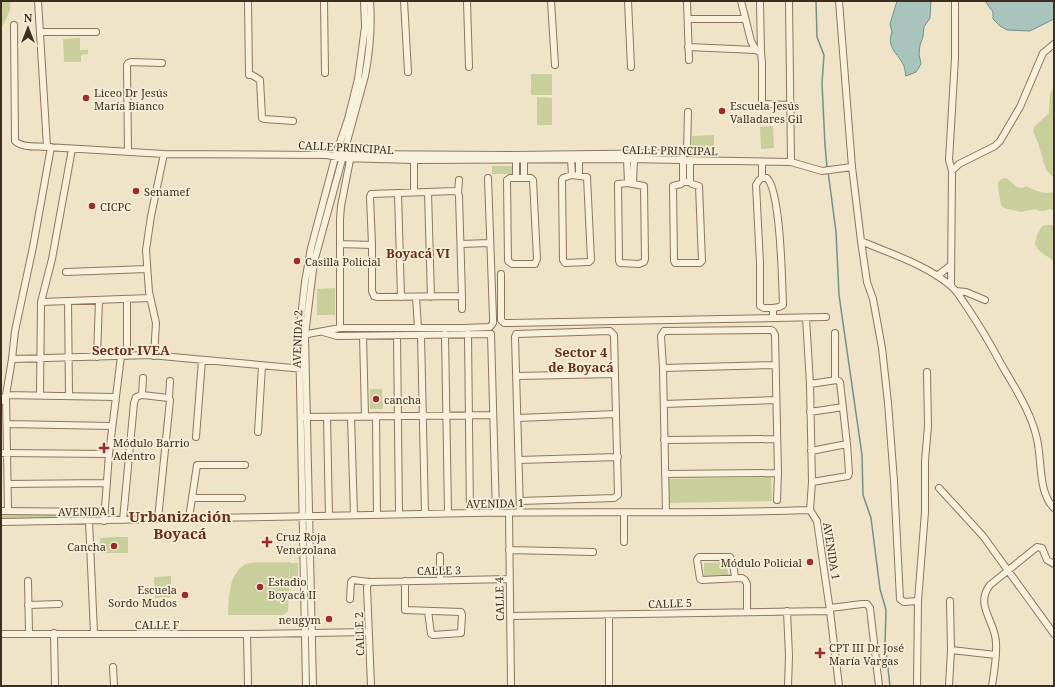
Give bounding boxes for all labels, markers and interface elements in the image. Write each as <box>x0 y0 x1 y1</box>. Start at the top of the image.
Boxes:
north arrow <box>8 8 48 48</box>
text: N <box>24 10 33 25</box>
place label: Liceo Dr Jesús María Bianco <box>94 85 168 113</box>
marker: Liceo Dr Jesús María Bianco <box>81 93 91 103</box>
place label: Escuela Jesús Valladares Gil <box>730 98 803 126</box>
marker: Escuela Jesús Valladares Gil <box>717 106 727 116</box>
street label: CALLE PRINCIPAL <box>298 137 394 157</box>
street label: CALLE PRINCIPAL <box>622 142 718 158</box>
place label: Senamef <box>144 184 190 199</box>
marker: Senamef <box>131 186 141 196</box>
place label: CICPC <box>100 199 131 214</box>
marker: CICPC <box>87 201 97 211</box>
district label: Boyacá VI <box>386 244 450 262</box>
place label: Casilla Policial <box>305 254 381 269</box>
marker: Casilla Policial <box>292 256 302 266</box>
street label: AVENIDA 2 <box>288 310 306 368</box>
district label: Sector IVEA <box>92 341 170 359</box>
district label: Sector 4 de Boyacá <box>548 343 614 376</box>
place label: cancha <box>384 392 421 407</box>
marker: cancha <box>371 394 381 404</box>
place label: Módulo Barrio Adentro <box>113 435 190 463</box>
marker: Módulo Barrio Adentro <box>98 442 110 454</box>
street label: AVENIDA 1 <box>466 495 524 511</box>
street label: AVENIDA 1 <box>58 503 116 519</box>
district label: Urbanización Boyacá <box>129 506 231 543</box>
street label: AVENIDA 1 <box>820 521 844 581</box>
place label: Cruz Roja Venezolana <box>276 529 337 557</box>
marker: Cruz Roja Venezolana <box>261 536 273 548</box>
place label: Cancha <box>67 539 106 554</box>
marker: Cancha <box>109 541 119 551</box>
place label: Módulo Policial <box>721 555 803 570</box>
marker: Módulo Policial <box>805 557 815 567</box>
street label: CALLE 3 <box>417 562 461 578</box>
place label: Estadio Boyacá II <box>268 574 316 602</box>
street label: CALLE 4 <box>491 577 507 621</box>
place label: Escuela Sordo Mudos <box>108 582 177 610</box>
marker: Estadio Boyacá II <box>255 582 265 592</box>
marker: Escuela Sordo Mudos <box>180 590 190 600</box>
street label: CALLE 5 <box>648 595 692 611</box>
place label: neugym <box>279 612 322 627</box>
street label: CALLE 2 <box>351 612 367 656</box>
marker: neugym <box>324 614 334 624</box>
street label: CALLE F <box>135 617 180 632</box>
place label: CPT III Dr José María Vargas <box>829 640 904 668</box>
marker: CPT III Dr José María Vargas <box>814 647 826 659</box>

